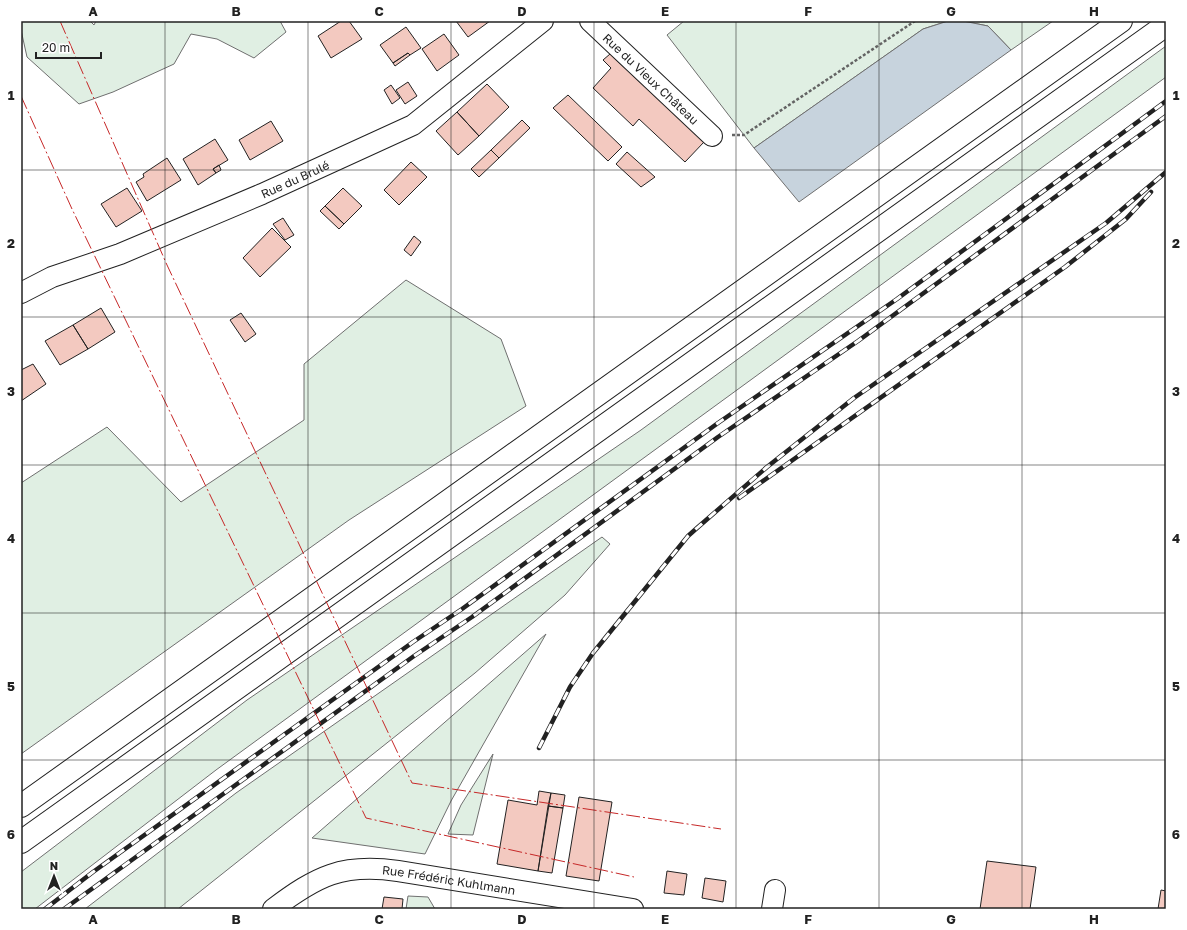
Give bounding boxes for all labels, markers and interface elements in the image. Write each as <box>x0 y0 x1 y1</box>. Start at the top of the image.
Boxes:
text: A <box>88 3 98 19</box>
text: B <box>231 3 241 19</box>
text: C <box>374 3 384 19</box>
text: D <box>517 3 527 19</box>
text: E <box>661 3 669 19</box>
text: F <box>804 3 812 19</box>
text: G <box>946 3 956 19</box>
text: H <box>1089 3 1099 19</box>
street label: Rue du Vieux Château <box>600 30 702 127</box>
scale bar <box>36 34 101 60</box>
text: 20 m <box>42 40 70 55</box>
text: 1 <box>8 87 15 103</box>
text: 1 <box>1173 87 1180 103</box>
street label: Rue du Brulé <box>258 157 331 201</box>
text: 2 <box>7 235 15 251</box>
text: 2 <box>1172 235 1180 251</box>
text: 3 <box>7 383 15 399</box>
text: 3 <box>1172 383 1180 399</box>
text: 4 <box>7 530 15 546</box>
text: 4 <box>1172 530 1180 546</box>
text: 5 <box>7 678 15 694</box>
text: 5 <box>1172 678 1180 694</box>
text: 6 <box>7 826 15 842</box>
text: 6 <box>1172 826 1180 842</box>
north arrow <box>34 856 74 896</box>
text: N <box>50 859 58 872</box>
street label: Rue Frédéric Kuhlmann <box>381 862 516 897</box>
text: A <box>88 911 98 927</box>
text: B <box>231 911 241 927</box>
text: C <box>374 911 384 927</box>
text: D <box>517 911 527 927</box>
text: E <box>661 911 669 927</box>
text: F <box>804 911 812 927</box>
text: G <box>946 911 956 927</box>
text: H <box>1089 911 1099 927</box>

